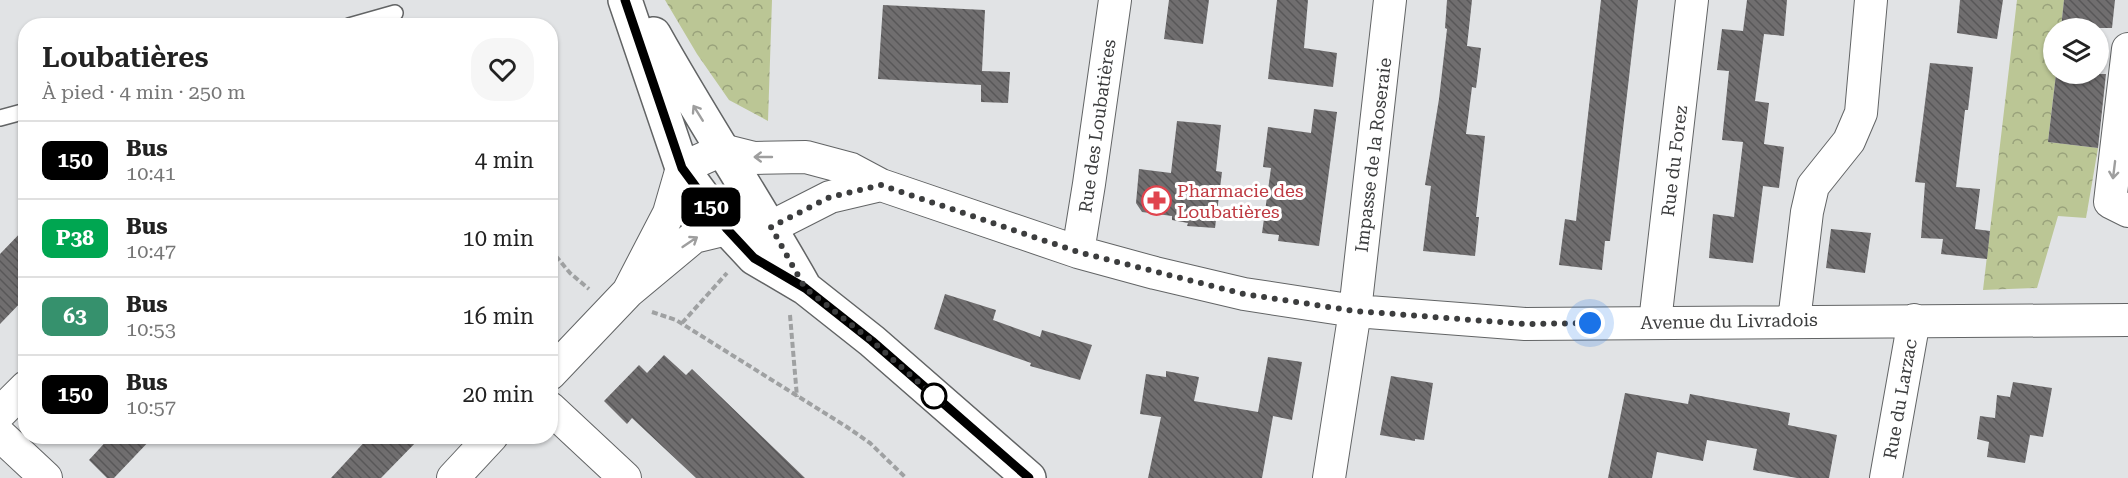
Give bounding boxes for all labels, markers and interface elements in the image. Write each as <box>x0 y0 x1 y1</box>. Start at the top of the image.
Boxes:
map controls <box>2043 18 2109 84</box>
button: layers <box>2043 18 2109 84</box>
button: heart <box>471 38 534 101</box>
street label: Rue des Loubatières <box>1074 38 1120 214</box>
text: Loubatières <box>42 41 209 74</box>
street label: Impasse de la Roseraie <box>1351 56 1395 254</box>
text: À pied · 4 min · 250 m <box>42 80 245 104</box>
one-way arrow <box>692 104 705 121</box>
street label: Rue du Forez <box>1657 104 1691 218</box>
text: Bus <box>126 136 168 161</box>
text: 150 <box>57 148 93 172</box>
text: 4 min <box>475 148 534 173</box>
one-way arrow <box>754 152 774 163</box>
one-way arrow <box>2108 159 2119 179</box>
text: 10:41 <box>126 161 176 185</box>
place label: Pharmacie des Loubatières <box>1177 180 1303 222</box>
pharmacy icon: Pharmacie des Loubatières <box>1140 184 1172 216</box>
line badge: 150 <box>676 188 746 226</box>
text: 150 <box>693 195 729 219</box>
text: Bus <box>126 214 168 239</box>
text: P38 <box>56 226 94 250</box>
text: 10 min <box>463 226 534 251</box>
one-way arrow <box>681 236 697 248</box>
text: 10:47 <box>126 239 176 263</box>
text: Bus <box>126 292 168 317</box>
text: 63 <box>63 304 87 328</box>
text: 16 min <box>463 304 534 329</box>
your location <box>1575 308 1605 338</box>
street label: Avenue du Livradois <box>1640 309 1818 333</box>
text: 10:53 <box>126 317 176 341</box>
street label: Rue du Larzac <box>1879 337 1921 461</box>
text: Bus <box>126 370 168 395</box>
text: 150 <box>57 382 93 406</box>
text: 20 min <box>463 382 534 407</box>
unlabelled marker <box>921 383 947 409</box>
text: 10:57 <box>126 395 176 419</box>

